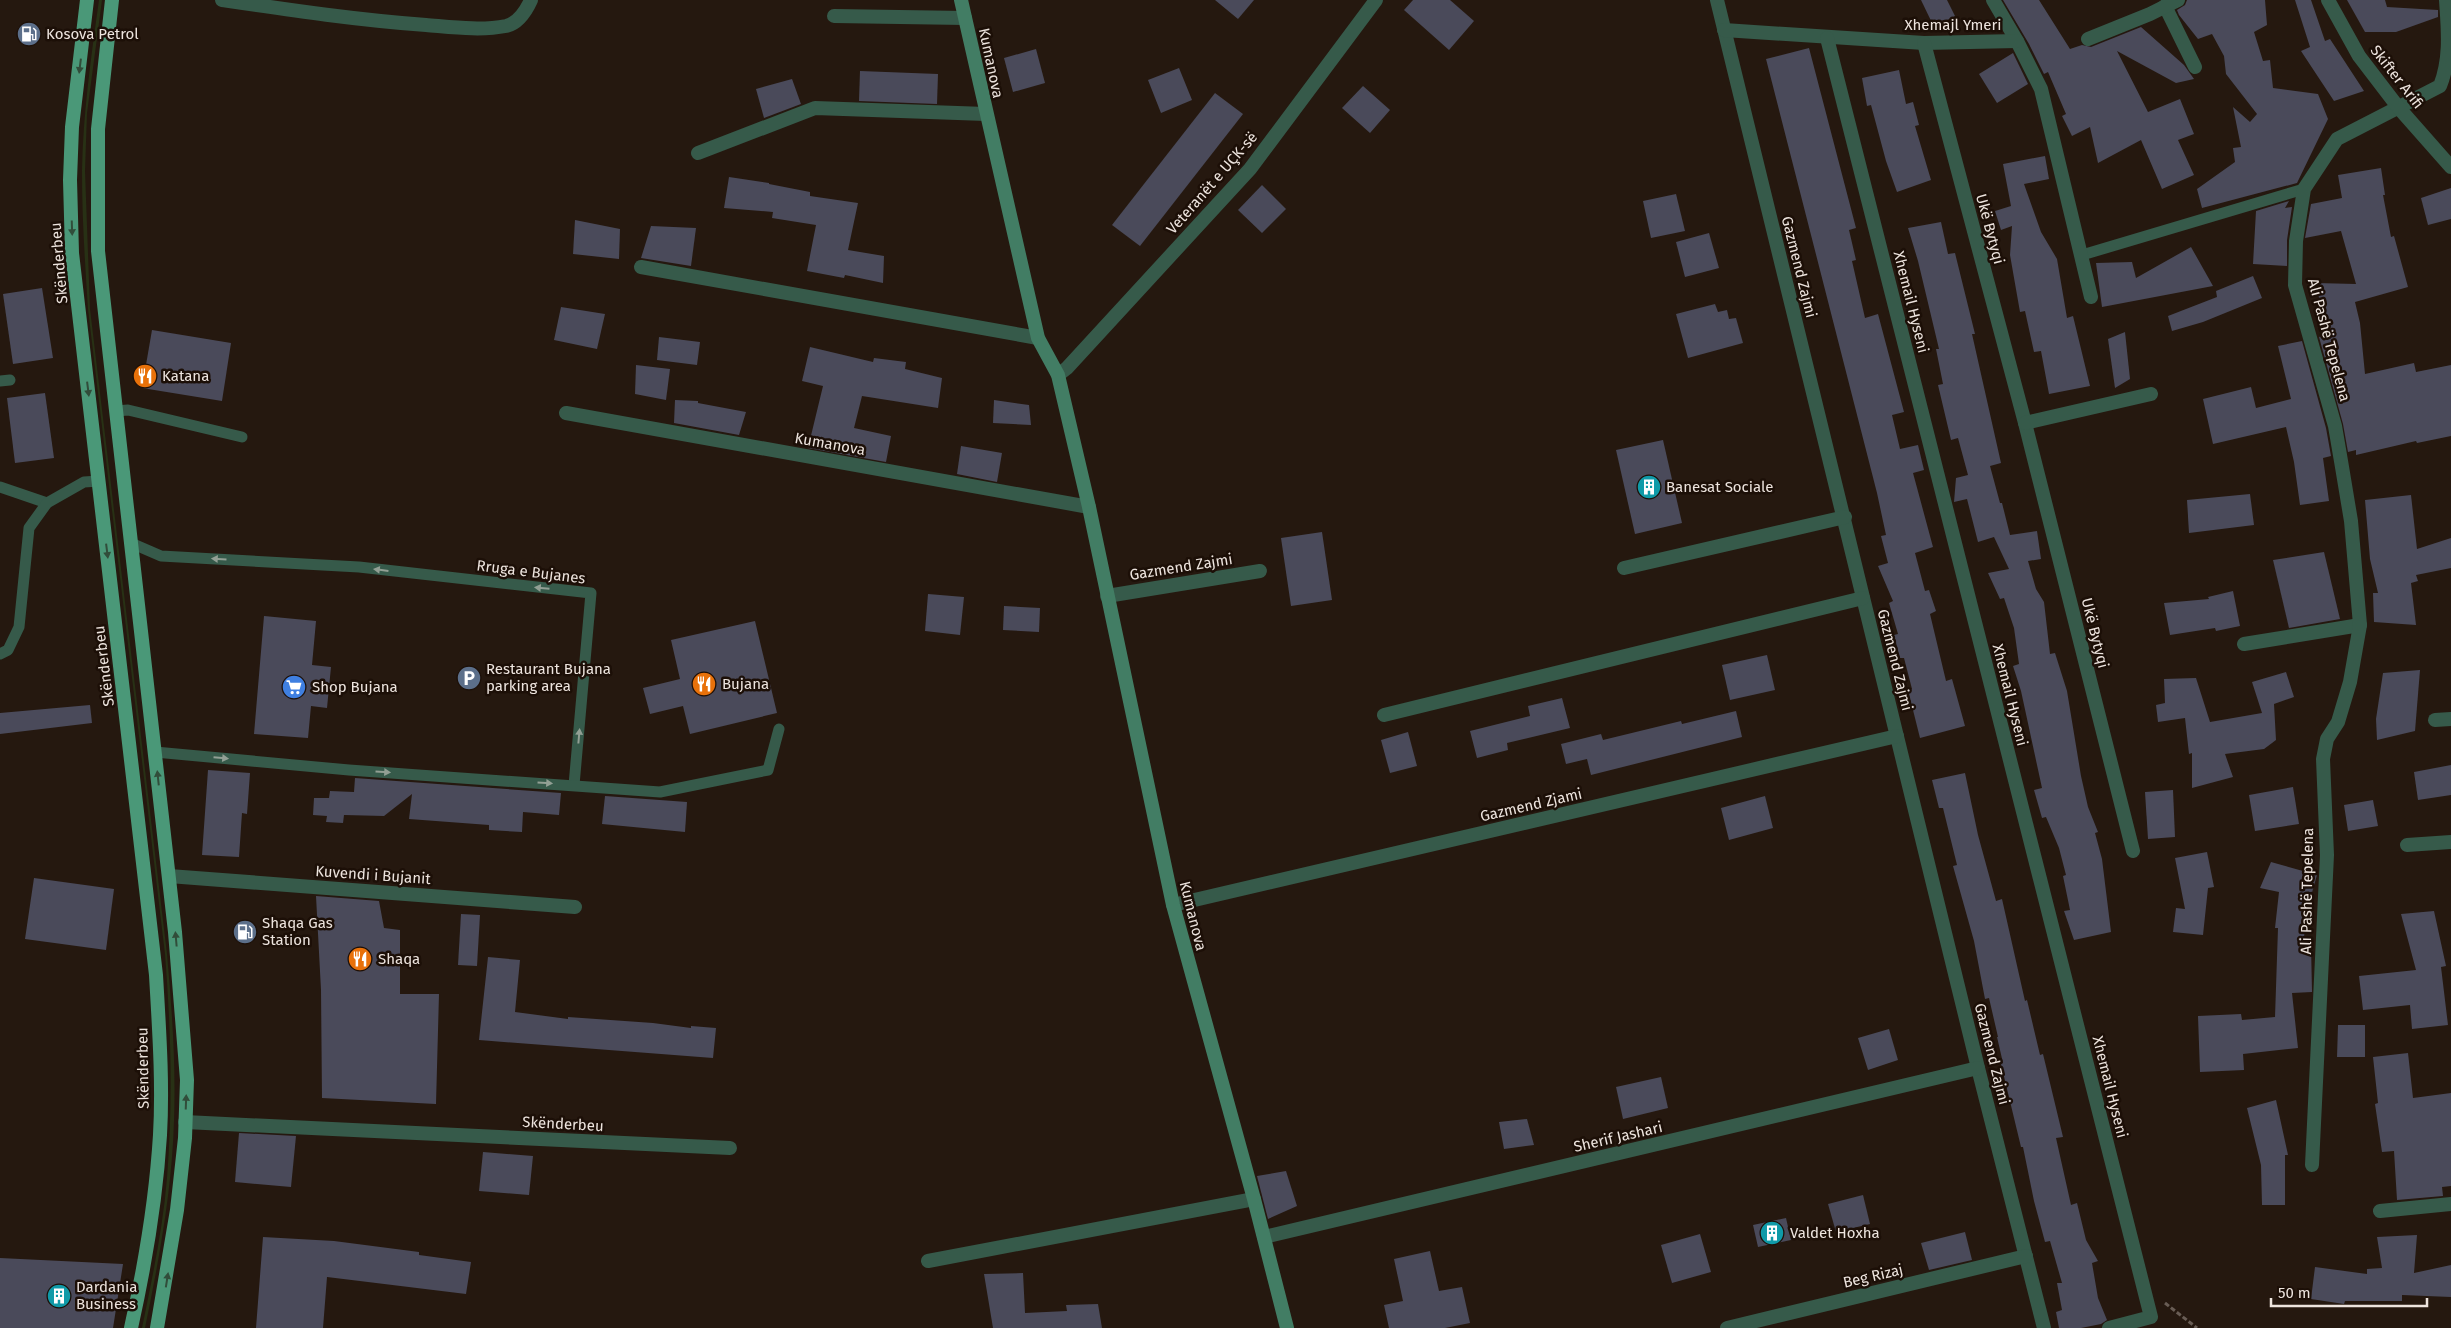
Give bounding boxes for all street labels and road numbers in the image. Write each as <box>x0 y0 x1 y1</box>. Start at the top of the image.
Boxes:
street label: Xhemajl Ymeri <box>1904 16 2002 34</box>
street label: Kumanova <box>975 26 1007 100</box>
street label: Skifter Arifi <box>2367 42 2427 112</box>
street label: Veteranët e UÇK-së <box>1163 128 1261 238</box>
street label: Ukë Bytyqi <box>1972 192 2008 266</box>
street label: Gazmend Zajmi <box>1778 214 1820 320</box>
street label: Skënderbeu <box>46 222 72 304</box>
street label: Xhemail Hyseni <box>1890 249 1932 355</box>
street label: Ali Pashë Tepelena <box>2304 276 2354 404</box>
street label: Kumanova <box>793 429 867 459</box>
street label: Gazmend Zajmi <box>1128 550 1234 584</box>
street label: Rruga e Bujanes <box>476 556 586 588</box>
street label: Ukë Bytyqi <box>2078 596 2112 670</box>
street label: Gazmend Zajmi <box>1874 607 1916 713</box>
street label: Skënderbeu <box>90 624 118 708</box>
street label: Xhemail Hyseni <box>1989 642 2031 748</box>
street label: Gazmend Zjami <box>1478 785 1584 825</box>
street label: Ali Pashë Tepelena <box>2297 828 2317 954</box>
street label: Kuvendi i Bujanit <box>315 862 432 888</box>
street label: Kumanova <box>1176 879 1210 953</box>
street label: Gazmend Zajmi <box>1971 1001 2013 1107</box>
street label: Skënderbeu <box>133 1027 153 1109</box>
street label: Xhemail Hyseni <box>2089 1034 2131 1140</box>
street label: Skënderbeu <box>522 1113 604 1135</box>
street label: Sherif Jashari <box>1572 1118 1664 1156</box>
street label: Beg Rizaj <box>1841 1260 1905 1292</box>

